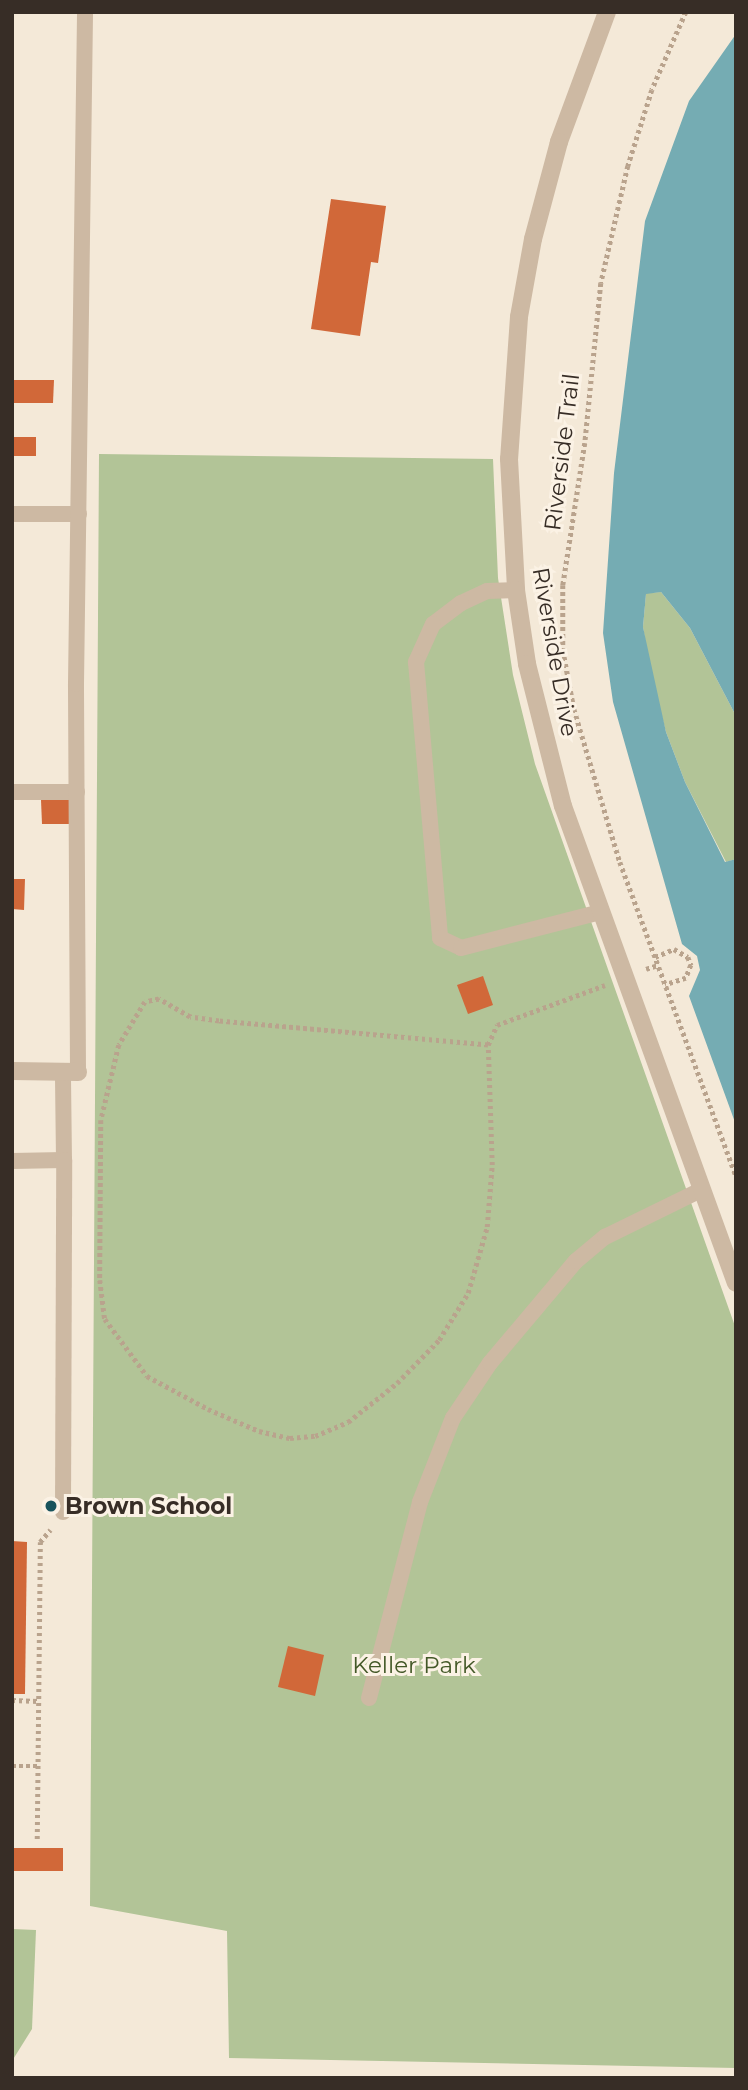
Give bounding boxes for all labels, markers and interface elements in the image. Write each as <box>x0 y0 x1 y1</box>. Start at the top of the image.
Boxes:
street label: Riverside Trail <box>539 372 585 532</box>
street label: Riverside Drive <box>527 565 583 739</box>
place label: Brown School <box>65 1492 232 1520</box>
marker: Brown School <box>43 1498 59 1514</box>
park label: Keller Park <box>352 1651 476 1679</box>

